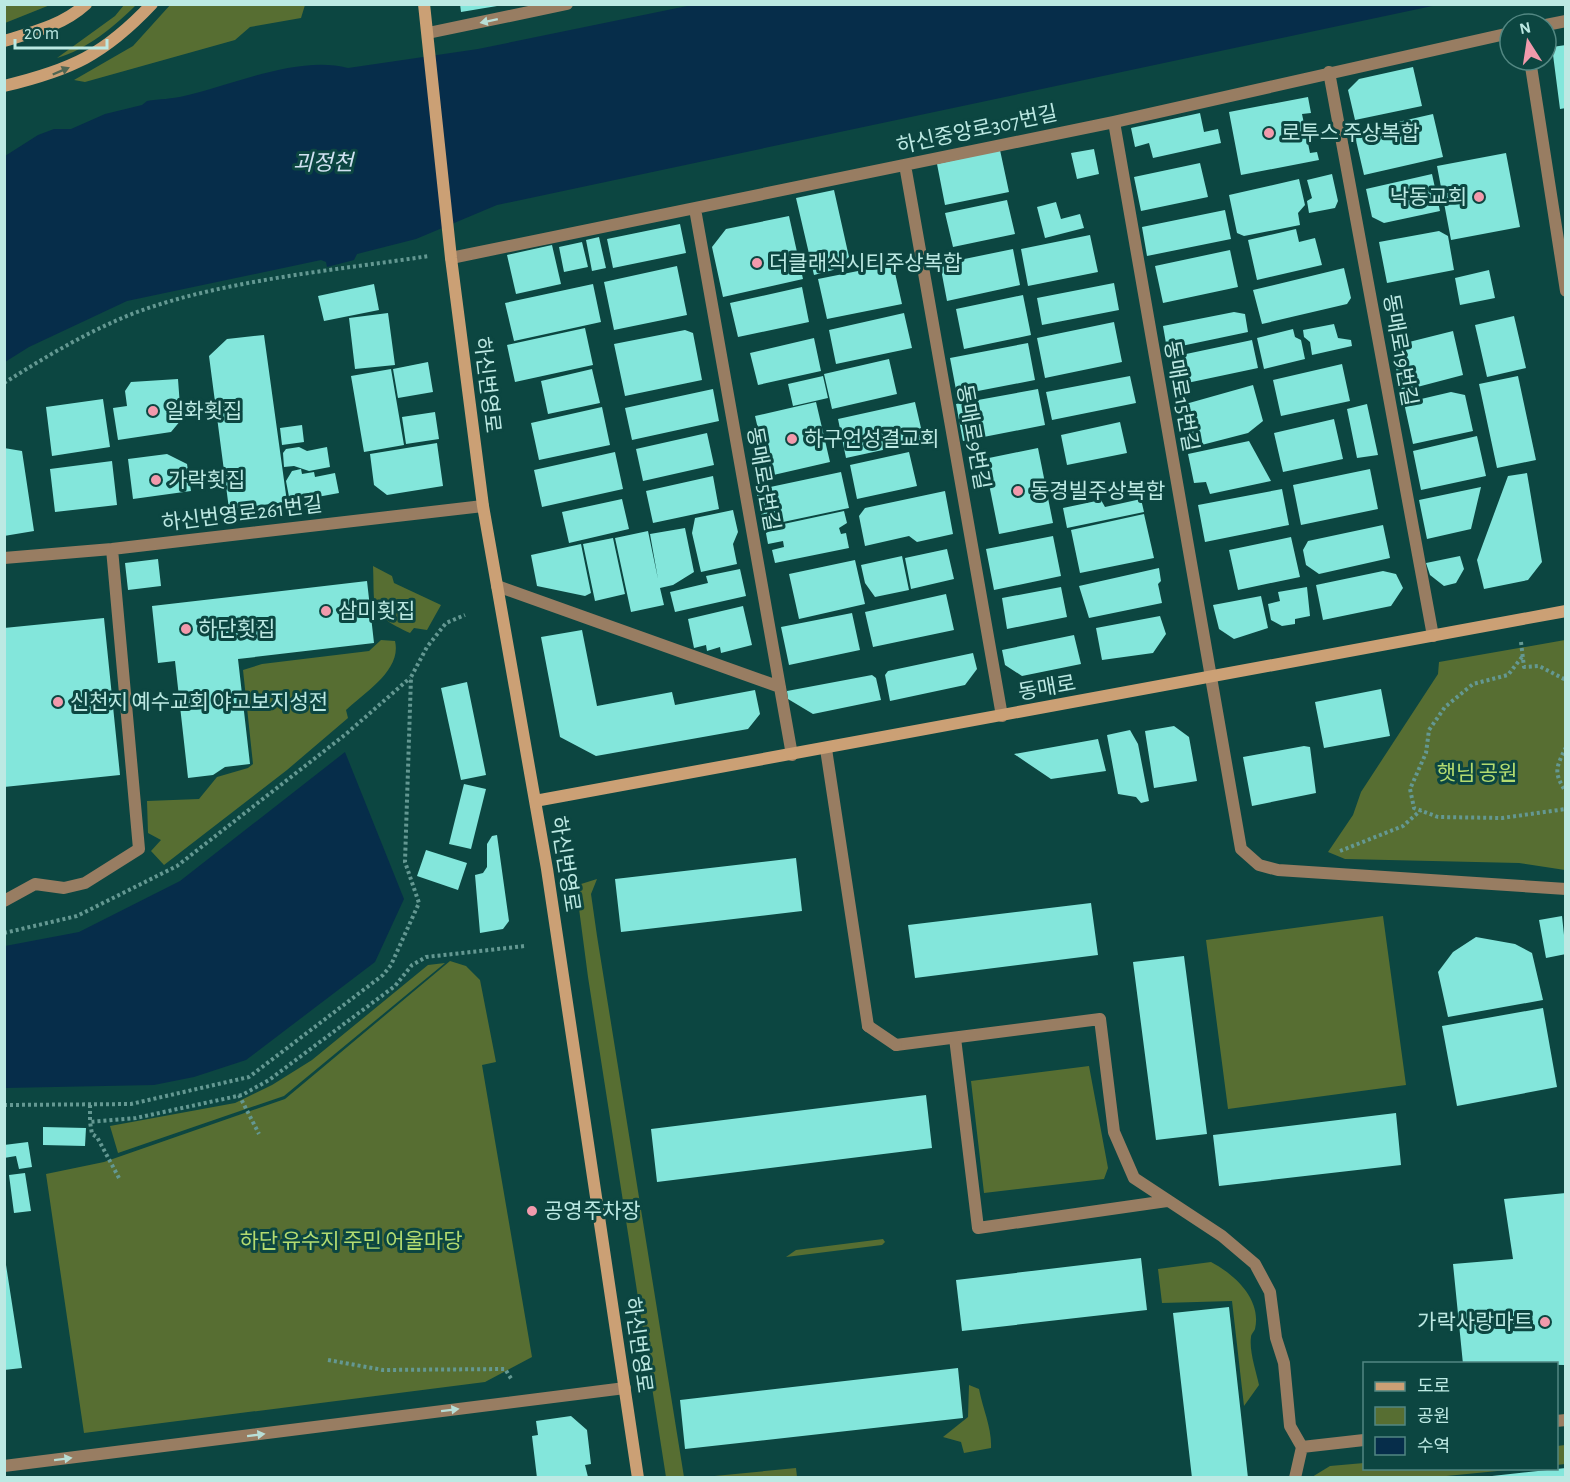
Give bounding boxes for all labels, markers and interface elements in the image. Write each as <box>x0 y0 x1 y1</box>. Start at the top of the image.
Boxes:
scale bar <box>15 12 106 50</box>
north arrow <box>1498 12 1558 72</box>
one-way arrow <box>480 16 498 26</box>
text: N <box>1518 19 1532 37</box>
text: 20 m <box>24 25 59 43</box>
one-way arrow <box>52 65 70 75</box>
street label: 하신중앙로307번길 <box>895 102 1059 157</box>
place label: 로투스 주상복합 <box>1281 122 1420 144</box>
marker: 로투스 주상복합 <box>1262 126 1276 140</box>
water label: 괴정천 <box>293 151 356 174</box>
place label: 낙동교회 <box>1390 186 1467 208</box>
marker: 낙동교회 <box>1472 190 1486 204</box>
place label: 더클래식시티주상복합 <box>769 252 962 274</box>
marker: 더클래식시티주상복합 <box>750 256 764 270</box>
street label: 동매로19번길 <box>1380 292 1421 408</box>
street label: 하신번영로 <box>471 336 504 434</box>
street label: 동매로15번길 <box>1161 339 1202 453</box>
street label: 동매로9번길 <box>953 383 994 491</box>
place label: 일화횟집 <box>165 400 242 422</box>
marker: 일화횟집 <box>146 404 160 418</box>
street label: 동매로5번길 <box>744 425 783 533</box>
place label: 하구언성결교회 <box>804 428 939 450</box>
marker: 하구언성결교회 <box>785 432 799 446</box>
place label: 가락횟집 <box>168 469 245 491</box>
marker: 가락횟집 <box>149 473 163 487</box>
place label: 동경빌주상복합 <box>1030 480 1165 502</box>
marker: 동경빌주상복합 <box>1011 484 1025 498</box>
street label: 하신번영로261번길 <box>160 493 324 534</box>
place label: 삼미횟집 <box>338 600 415 622</box>
marker: 삼미횟집 <box>319 604 333 618</box>
place label: 하단횟집 <box>198 618 275 640</box>
marker: 하단횟집 <box>179 622 193 636</box>
street label: 동매로 <box>1016 672 1077 703</box>
place label: 신천지 예수교회 야고보지성전 <box>70 691 328 713</box>
marker: 신천지 예수교회 야고보지성전 <box>51 695 65 709</box>
park label: 햇님 공원 <box>1437 762 1517 784</box>
street label: 하신번영로 <box>547 814 584 913</box>
place label: 공영주차장 <box>544 1200 641 1222</box>
marker: 공영주차장 <box>525 1204 539 1218</box>
park label: 하단 유수지 주민 어울마당 <box>240 1230 462 1252</box>
street label: 하신번영로 <box>621 1296 656 1394</box>
place label: 가락사랑마트 <box>1417 1311 1533 1333</box>
marker: 가락사랑마트 <box>1538 1315 1552 1329</box>
legend <box>1363 1362 1558 1470</box>
text: 도로 <box>1417 1378 1450 1396</box>
one-way arrow <box>440 1406 459 1415</box>
text: 공원 <box>1417 1407 1450 1426</box>
one-way arrow <box>247 1430 266 1439</box>
text: 수역 <box>1417 1437 1450 1456</box>
one-way arrow <box>53 1454 72 1464</box>

